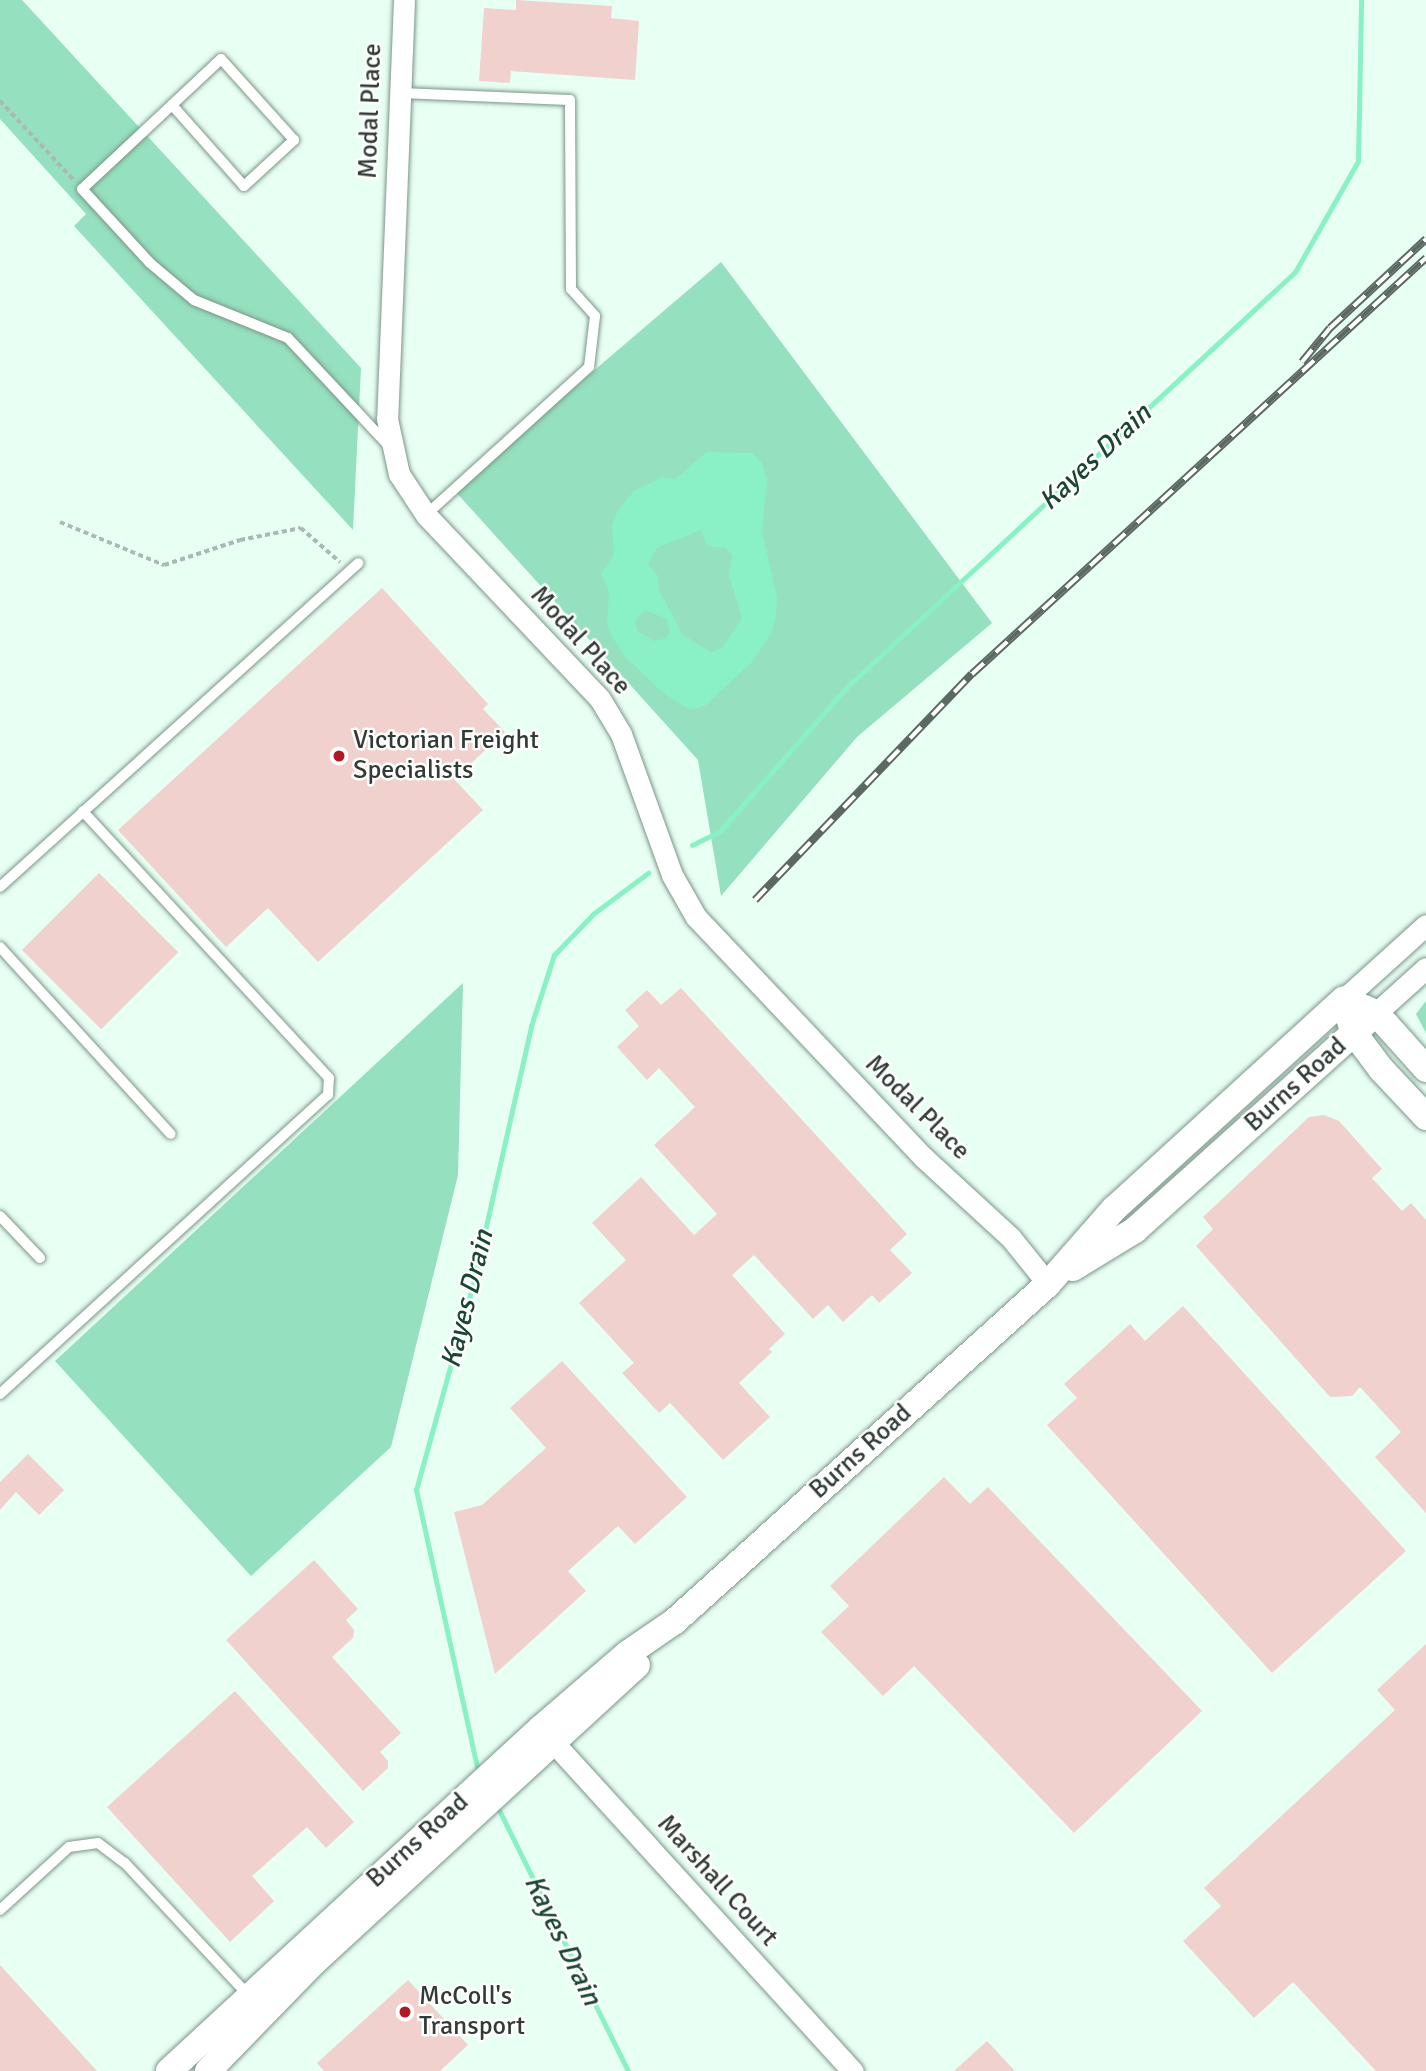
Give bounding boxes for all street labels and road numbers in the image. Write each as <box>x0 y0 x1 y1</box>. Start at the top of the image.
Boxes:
street label: Modal Place <box>353 43 389 179</box>
street label: Modal Place <box>523 580 637 702</box>
street label: Burns Road <box>1239 1031 1353 1139</box>
street label: Modal Place <box>858 1049 976 1167</box>
street label: Burns Road <box>804 1398 918 1506</box>
street label: Burns Road <box>361 1787 475 1895</box>
street label: Marshall Court <box>650 1809 784 1953</box>

